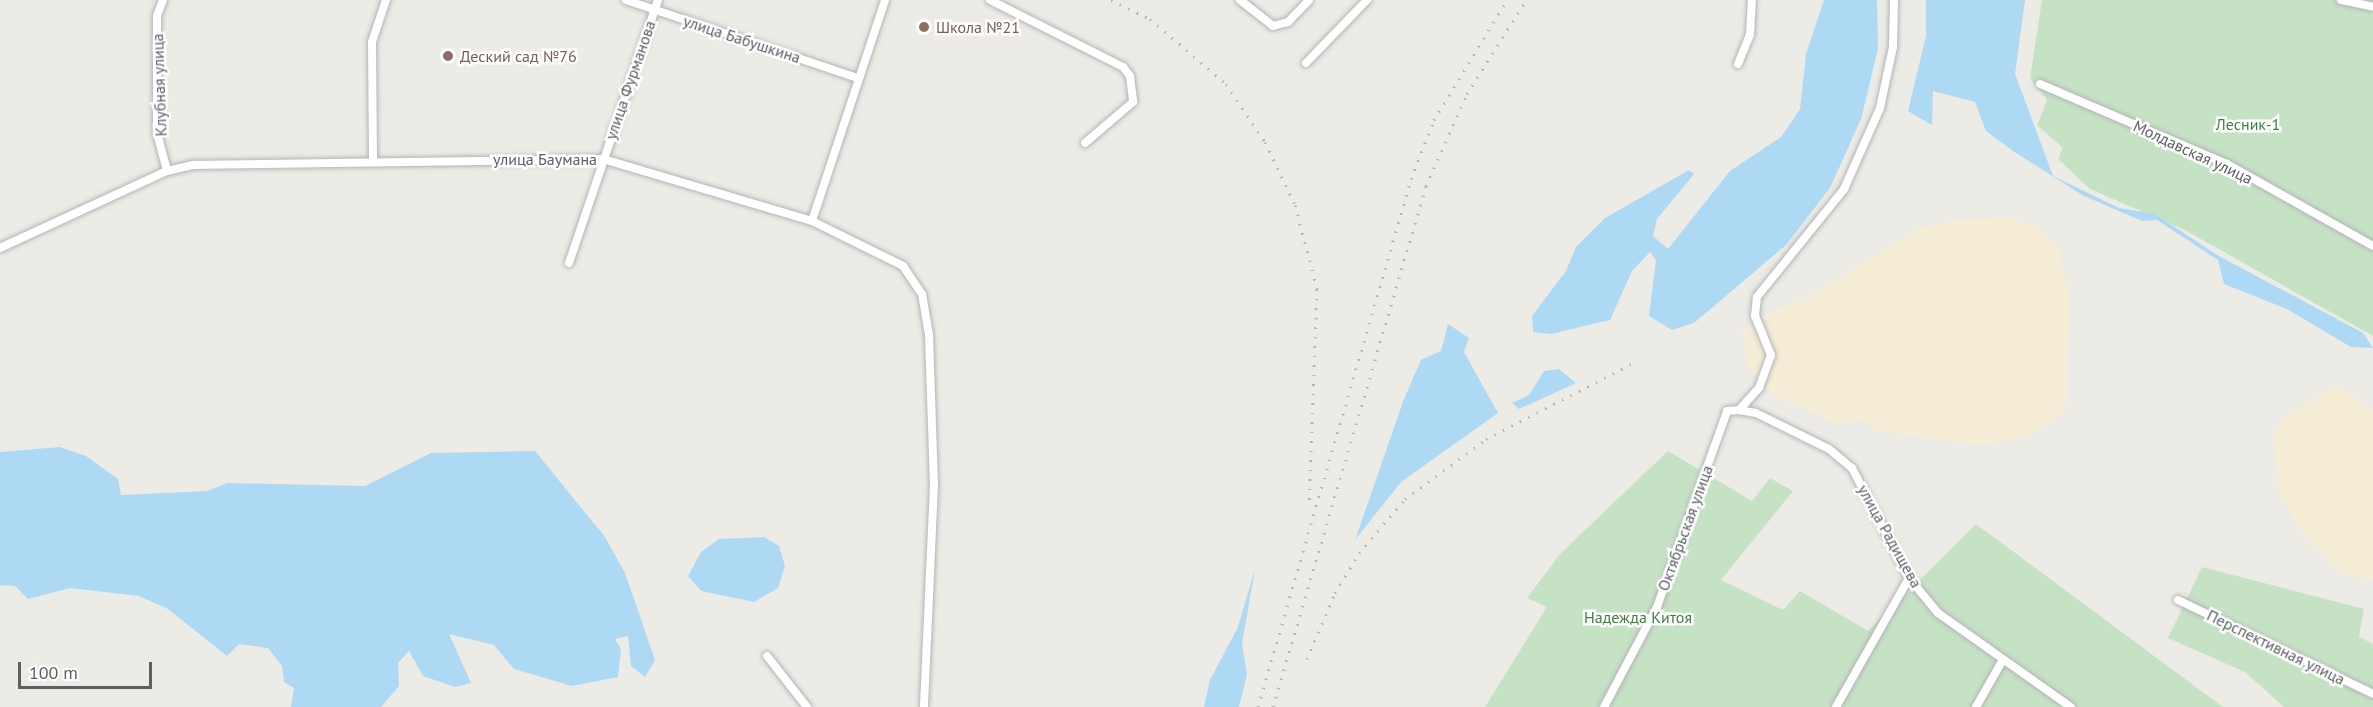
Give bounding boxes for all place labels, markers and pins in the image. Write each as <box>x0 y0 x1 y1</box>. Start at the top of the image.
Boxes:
place label: Школа №21 <box>936 17 1020 37</box>
marker: Школа №21 <box>917 20 931 34</box>
place label: Деский сад №76 <box>460 46 577 66</box>
marker: Деский сад №76 <box>441 49 455 63</box>

